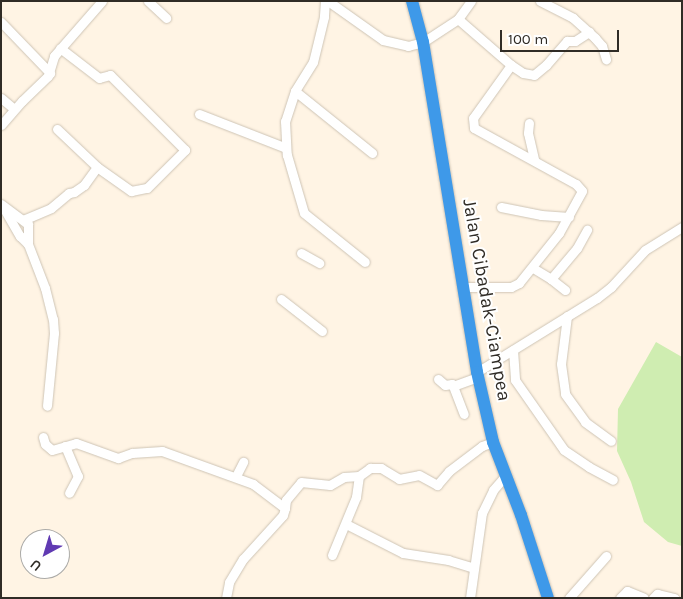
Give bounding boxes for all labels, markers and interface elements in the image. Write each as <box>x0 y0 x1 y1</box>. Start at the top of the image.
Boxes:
scale bar <box>503 20 622 52</box>
text: 100 m <box>508 30 548 48</box>
street label: Jalan Cibadak-Ciampea <box>457 197 515 403</box>
north arrow <box>20 529 70 579</box>
text: U <box>27 556 45 575</box>

